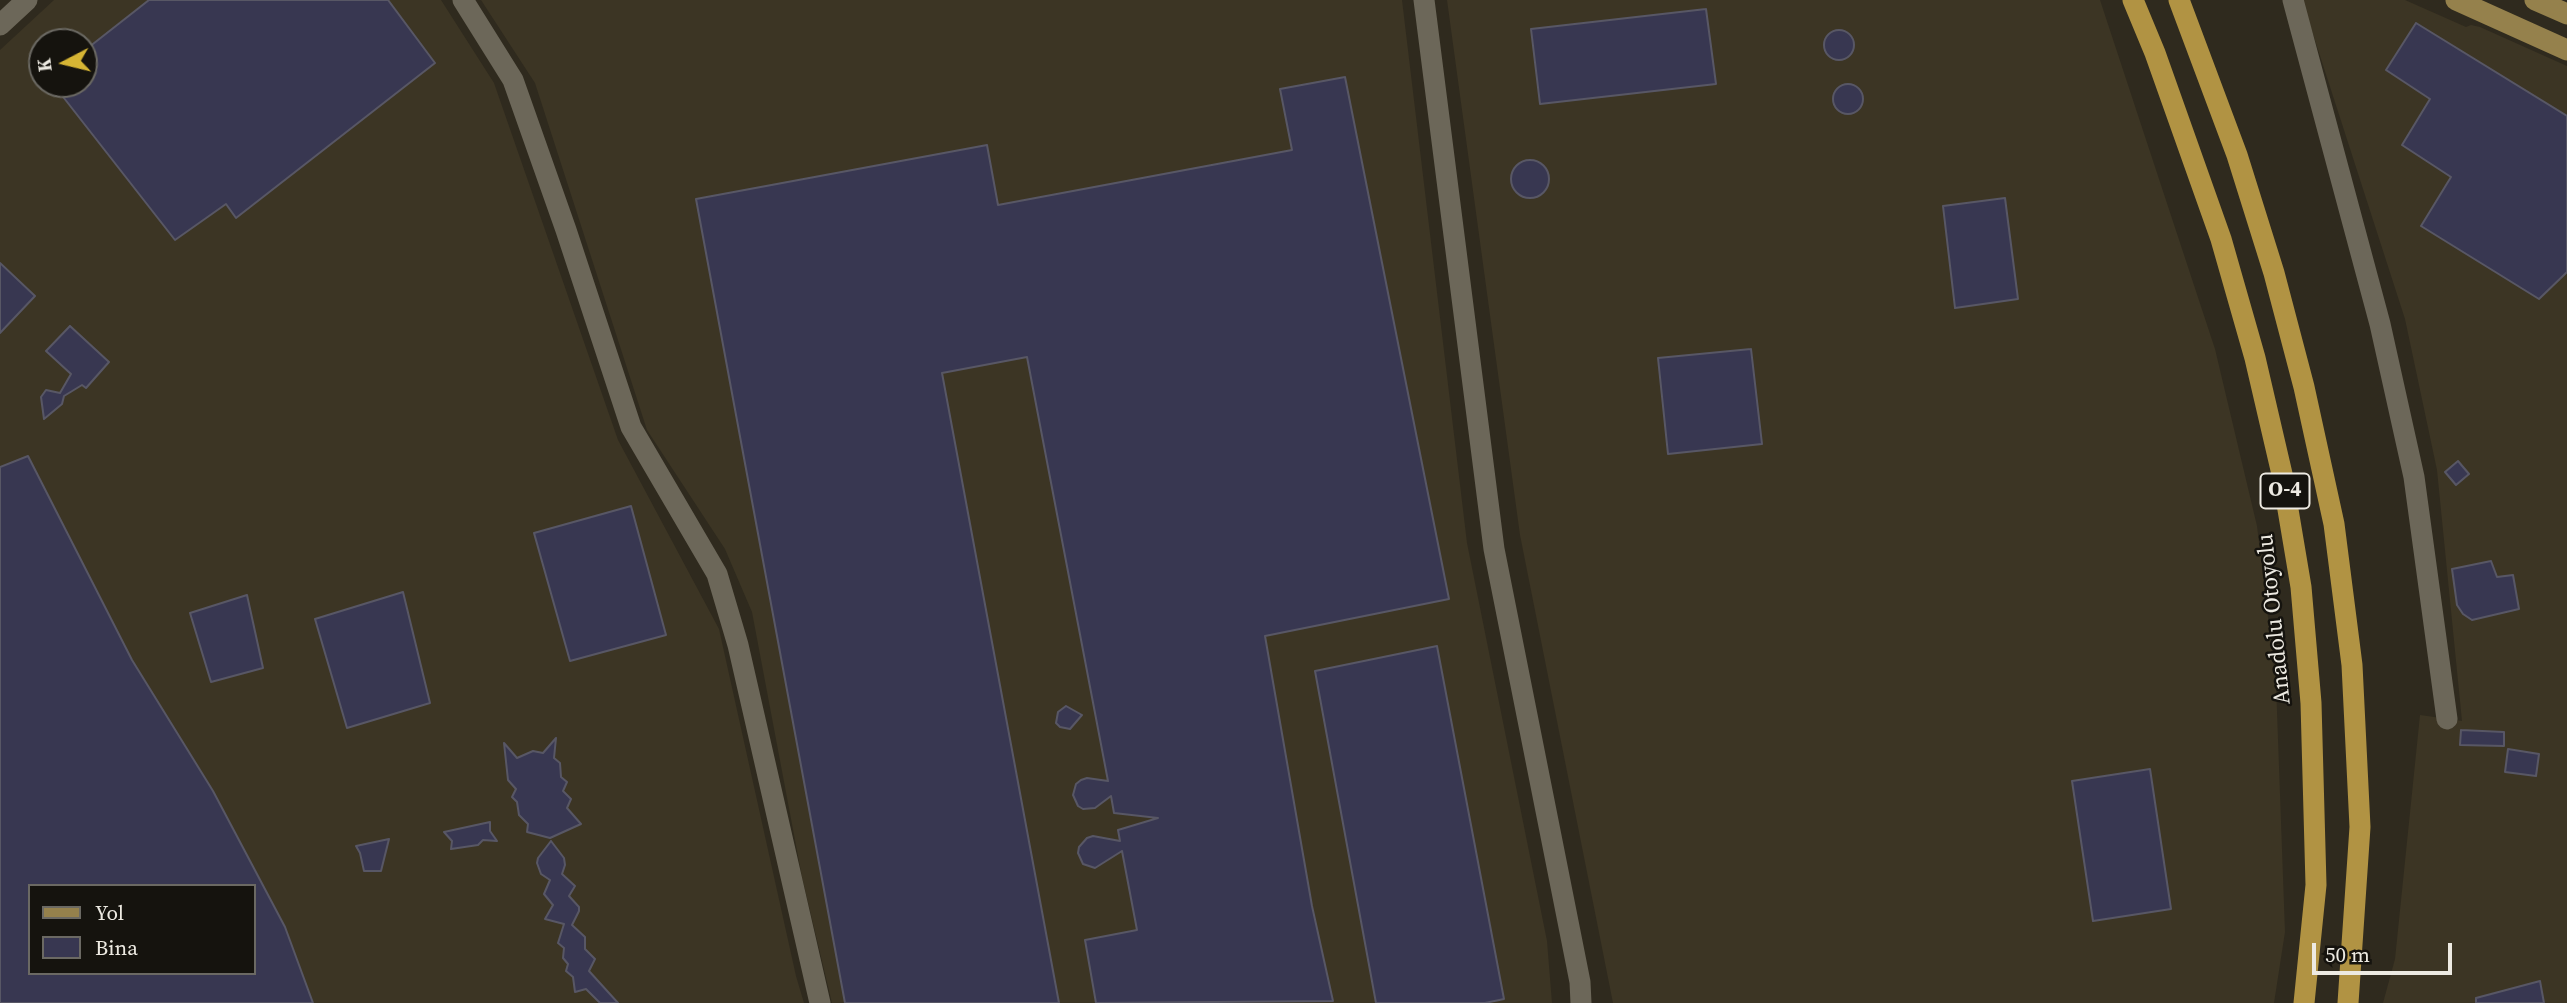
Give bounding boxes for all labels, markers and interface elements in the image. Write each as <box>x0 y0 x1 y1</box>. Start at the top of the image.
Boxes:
north arrow <box>28 28 98 98</box>
text: K <box>30 57 58 73</box>
road number: O-4 <box>2260 474 2310 508</box>
street label: Anadolu Otoyolu <box>2252 532 2298 706</box>
legend <box>28 884 256 975</box>
text: Yol <box>95 898 124 927</box>
scale bar <box>2315 930 2455 974</box>
text: Bina <box>95 933 138 962</box>
text: 50 m <box>2325 940 2370 969</box>

